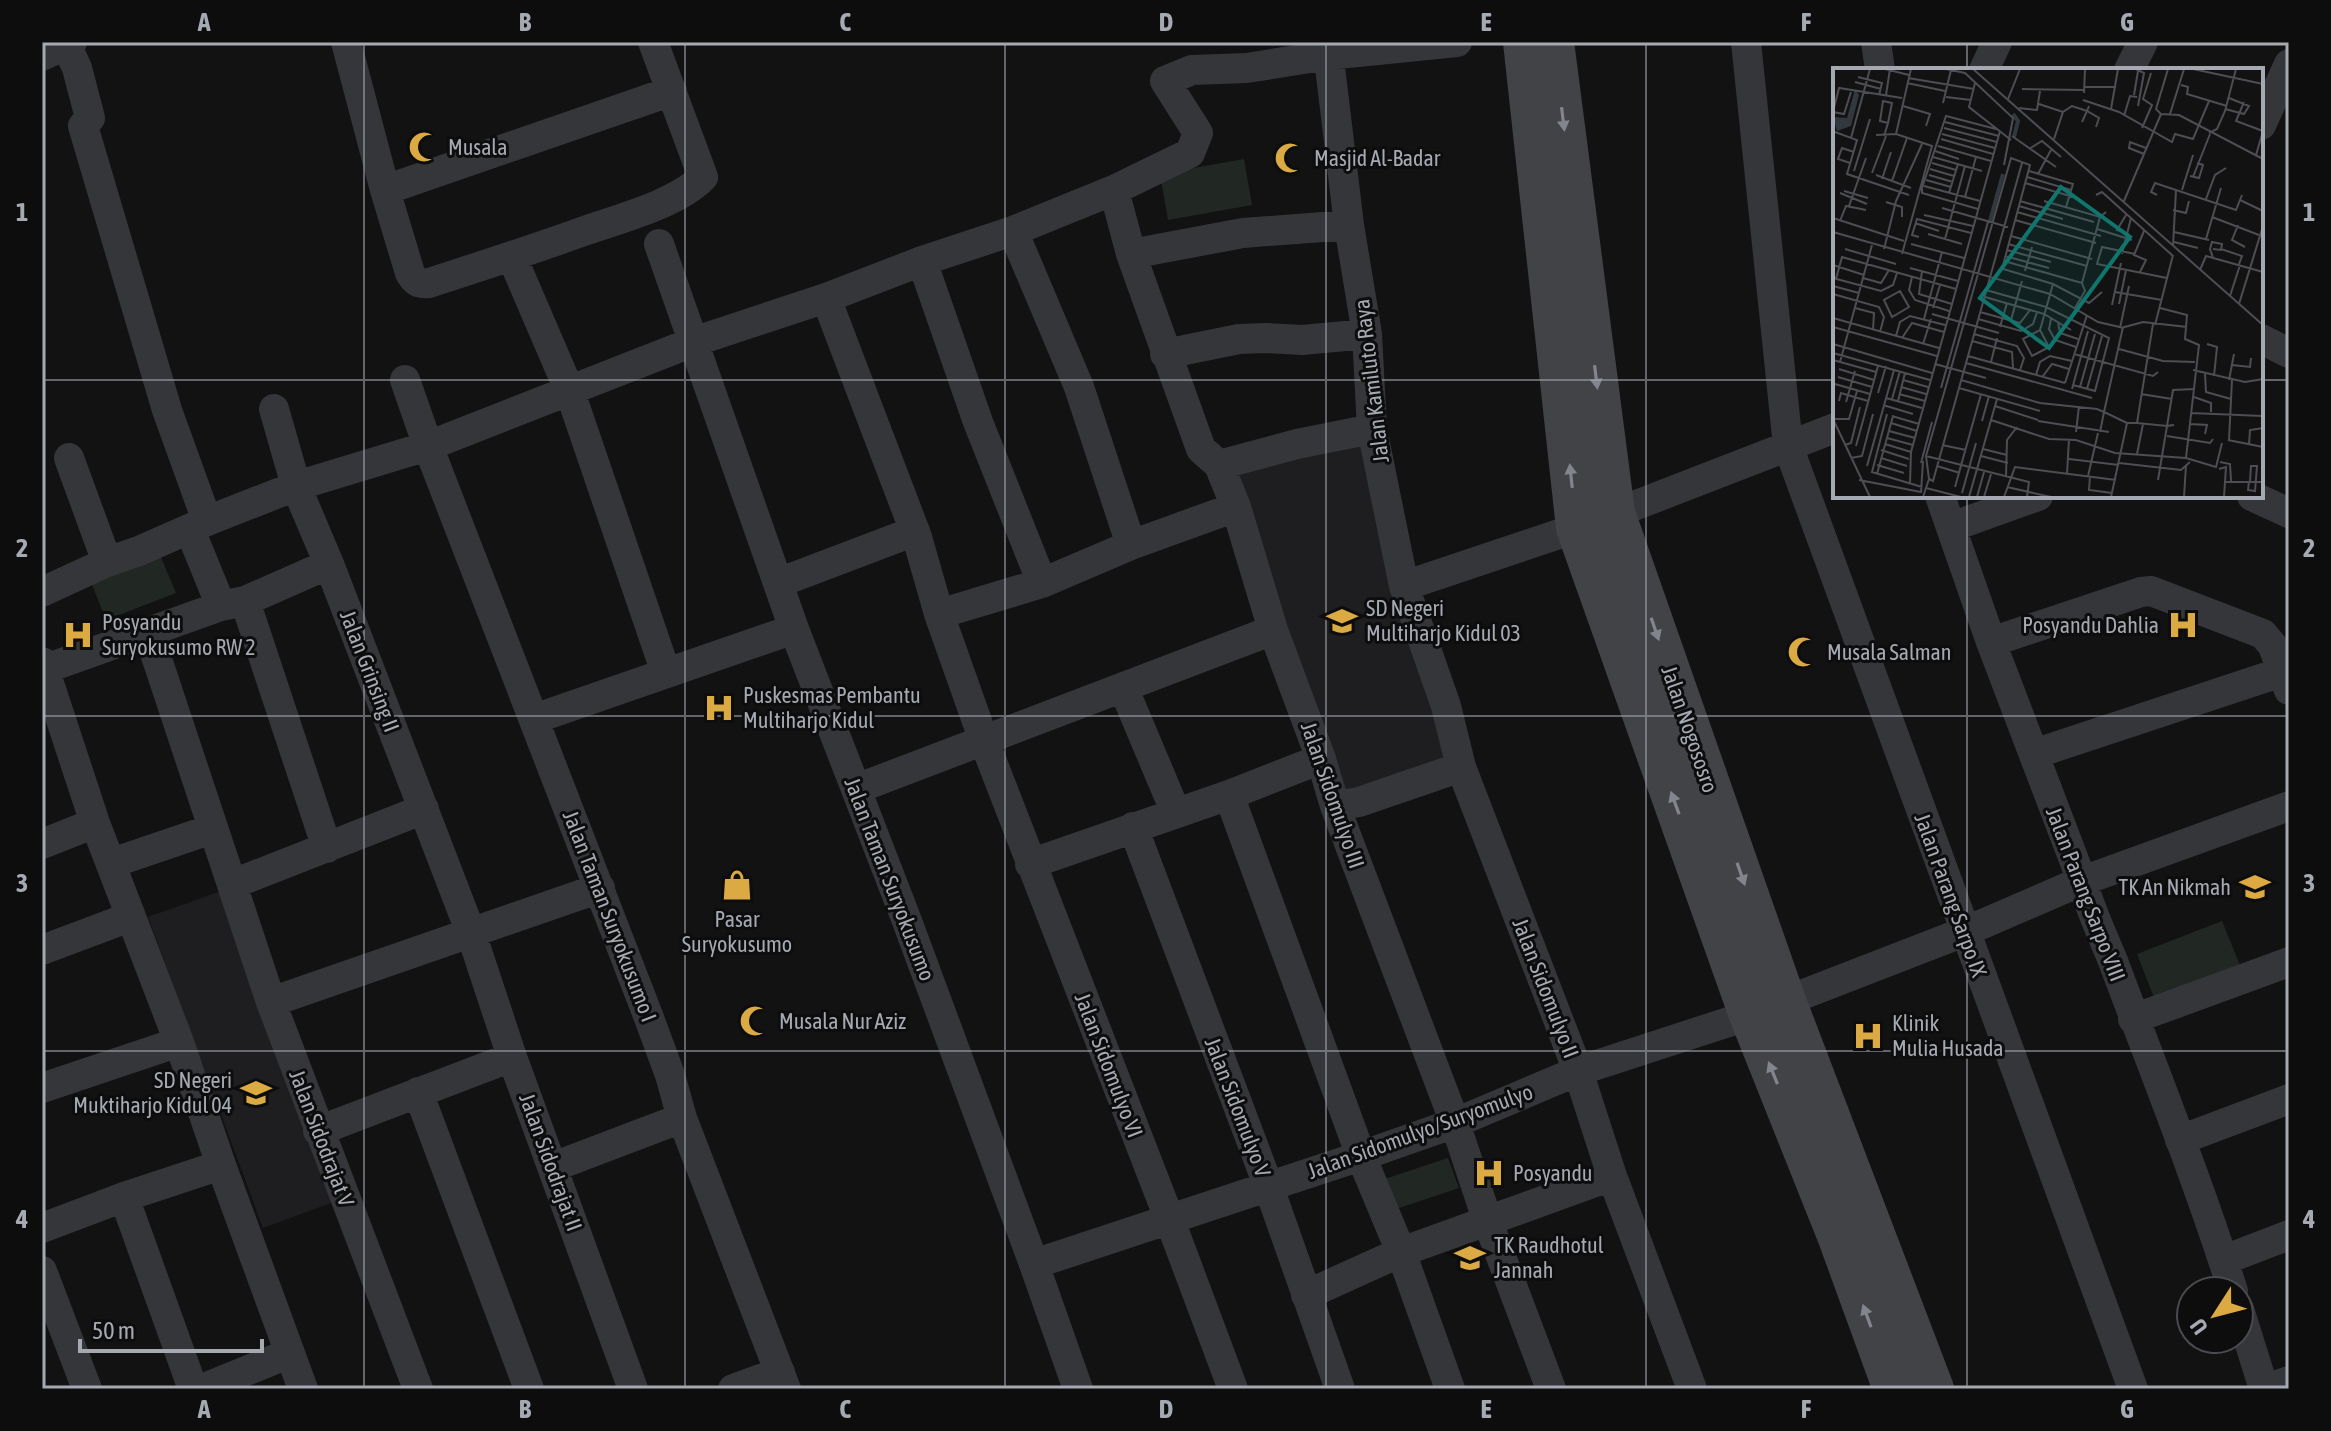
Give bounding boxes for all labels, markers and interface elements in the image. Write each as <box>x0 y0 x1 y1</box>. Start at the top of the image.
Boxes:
text: A <box>197 7 211 37</box>
text: B <box>519 7 532 37</box>
text: C <box>839 7 851 37</box>
text: D <box>1159 7 1173 37</box>
text: E <box>1480 7 1492 37</box>
text: F <box>1801 7 1812 37</box>
text: G <box>2120 7 2134 37</box>
inset map <box>1833 68 2263 498</box>
one-way arrow <box>1557 107 1570 132</box>
mosque icon: Musala <box>407 130 441 164</box>
place label: Musala <box>448 134 507 160</box>
mosque icon: Masjid Al-Badar <box>1273 141 1307 175</box>
place label: Masjid Al-Badar <box>1314 145 1441 171</box>
text: 1 <box>16 197 28 227</box>
text: 1 <box>2303 197 2315 227</box>
street label: Jalan Kamiluto Raya <box>1348 298 1394 464</box>
one-way arrow <box>1590 365 1603 390</box>
one-way arrow <box>1565 463 1578 488</box>
text: 2 <box>16 533 28 563</box>
text: 2 <box>2303 533 2315 563</box>
place label: SD Negeri Multiharjo Kidul 03 <box>1366 595 1521 646</box>
school or university icon: SD Negeri Multiharjo Kidul 03 <box>1325 604 1359 638</box>
street label: Jalan Grinsing II <box>335 607 405 735</box>
hospital icon: Posyandu Dahlia <box>2166 608 2200 642</box>
place label: Posyandu Suryokusumo RW 2 <box>102 609 256 660</box>
place label: Posyandu Dahlia <box>2022 612 2159 638</box>
one-way arrow <box>1649 617 1661 641</box>
hospital icon: Posyandu Suryokusumo RW 2 <box>61 618 95 652</box>
mosque icon: Musala Salman <box>1786 635 1820 669</box>
place label: Musala Salman <box>1827 639 1951 665</box>
street label: Jalan Nogososro <box>1656 662 1724 796</box>
place label: Puskesmas Pembantu Multiharjo Kidul <box>743 682 921 733</box>
hospital icon: Puskesmas Pembantu Multiharjo Kidul <box>702 691 736 725</box>
street label: Jalan Sidomulyo III <box>1296 718 1370 872</box>
street label: Jalan Taman Suryokusumo <box>839 774 941 984</box>
one-way arrow <box>1668 791 1680 815</box>
street label: Jalan Parang Sarpo VIII <box>2041 803 2131 985</box>
street label: Jalan Taman Suryokusumo I <box>558 807 662 1025</box>
street label: Jalan Parang Sarpo IX <box>1909 810 1993 980</box>
one-way arrow <box>1735 863 1747 887</box>
text: 3 <box>16 868 28 898</box>
shop icon: Pasar Suryokusumo <box>720 868 754 902</box>
text: 3 <box>2303 868 2315 898</box>
school or university icon: TK An Nikmah <box>2238 870 2272 904</box>
place label: TK An Nikmah <box>2119 874 2231 900</box>
place label: Pasar Suryokusumo <box>682 906 792 957</box>
street label: Jalan Sidomulyo II <box>1507 914 1585 1062</box>
street label: Jalan Sidomulyo VI <box>1069 989 1149 1141</box>
mosque icon: Musala Nur Aziz <box>738 1004 772 1038</box>
place label: Musala Nur Aziz <box>779 1008 906 1034</box>
place label: Klinik Mulia Husada <box>1892 1010 2004 1061</box>
hospital icon: Klinik Mulia Husada <box>1851 1019 1885 1053</box>
street label: Jalan Sidomulyo V <box>1199 1034 1277 1181</box>
one-way arrow <box>1767 1061 1780 1085</box>
street label: Jalan Sidodrajat V <box>284 1066 360 1210</box>
place label: SD Negeri Muktiharjo Kidul 04 <box>73 1067 232 1118</box>
school or university icon: SD Negeri Muktiharjo Kidul 04 <box>239 1076 273 1110</box>
street label: Jalan Sidomulyo/Suryomulyo <box>1304 1078 1536 1184</box>
street label: Jalan Sidodrajat II <box>514 1090 588 1234</box>
hospital icon: Posyandu <box>1472 1156 1506 1190</box>
place label: Posyandu <box>1513 1160 1592 1186</box>
text: 4 <box>15 1204 28 1234</box>
text: 4 <box>2302 1204 2315 1234</box>
place label: TK Raudhotul Jannah <box>1494 1232 1604 1283</box>
school or university icon: TK Raudhotul Jannah <box>1453 1241 1487 1275</box>
north arrow <box>2175 1275 2255 1355</box>
scale bar <box>80 1303 262 1353</box>
one-way arrow <box>1860 1304 1873 1328</box>
text: U <box>2184 1314 2213 1340</box>
text: 50 m <box>92 1317 135 1344</box>
text: A <box>197 1394 211 1424</box>
text: B <box>519 1394 532 1424</box>
text: C <box>839 1394 851 1424</box>
text: D <box>1159 1394 1173 1424</box>
text: E <box>1480 1394 1492 1424</box>
text: F <box>1801 1394 1812 1424</box>
text: G <box>2120 1394 2134 1424</box>

